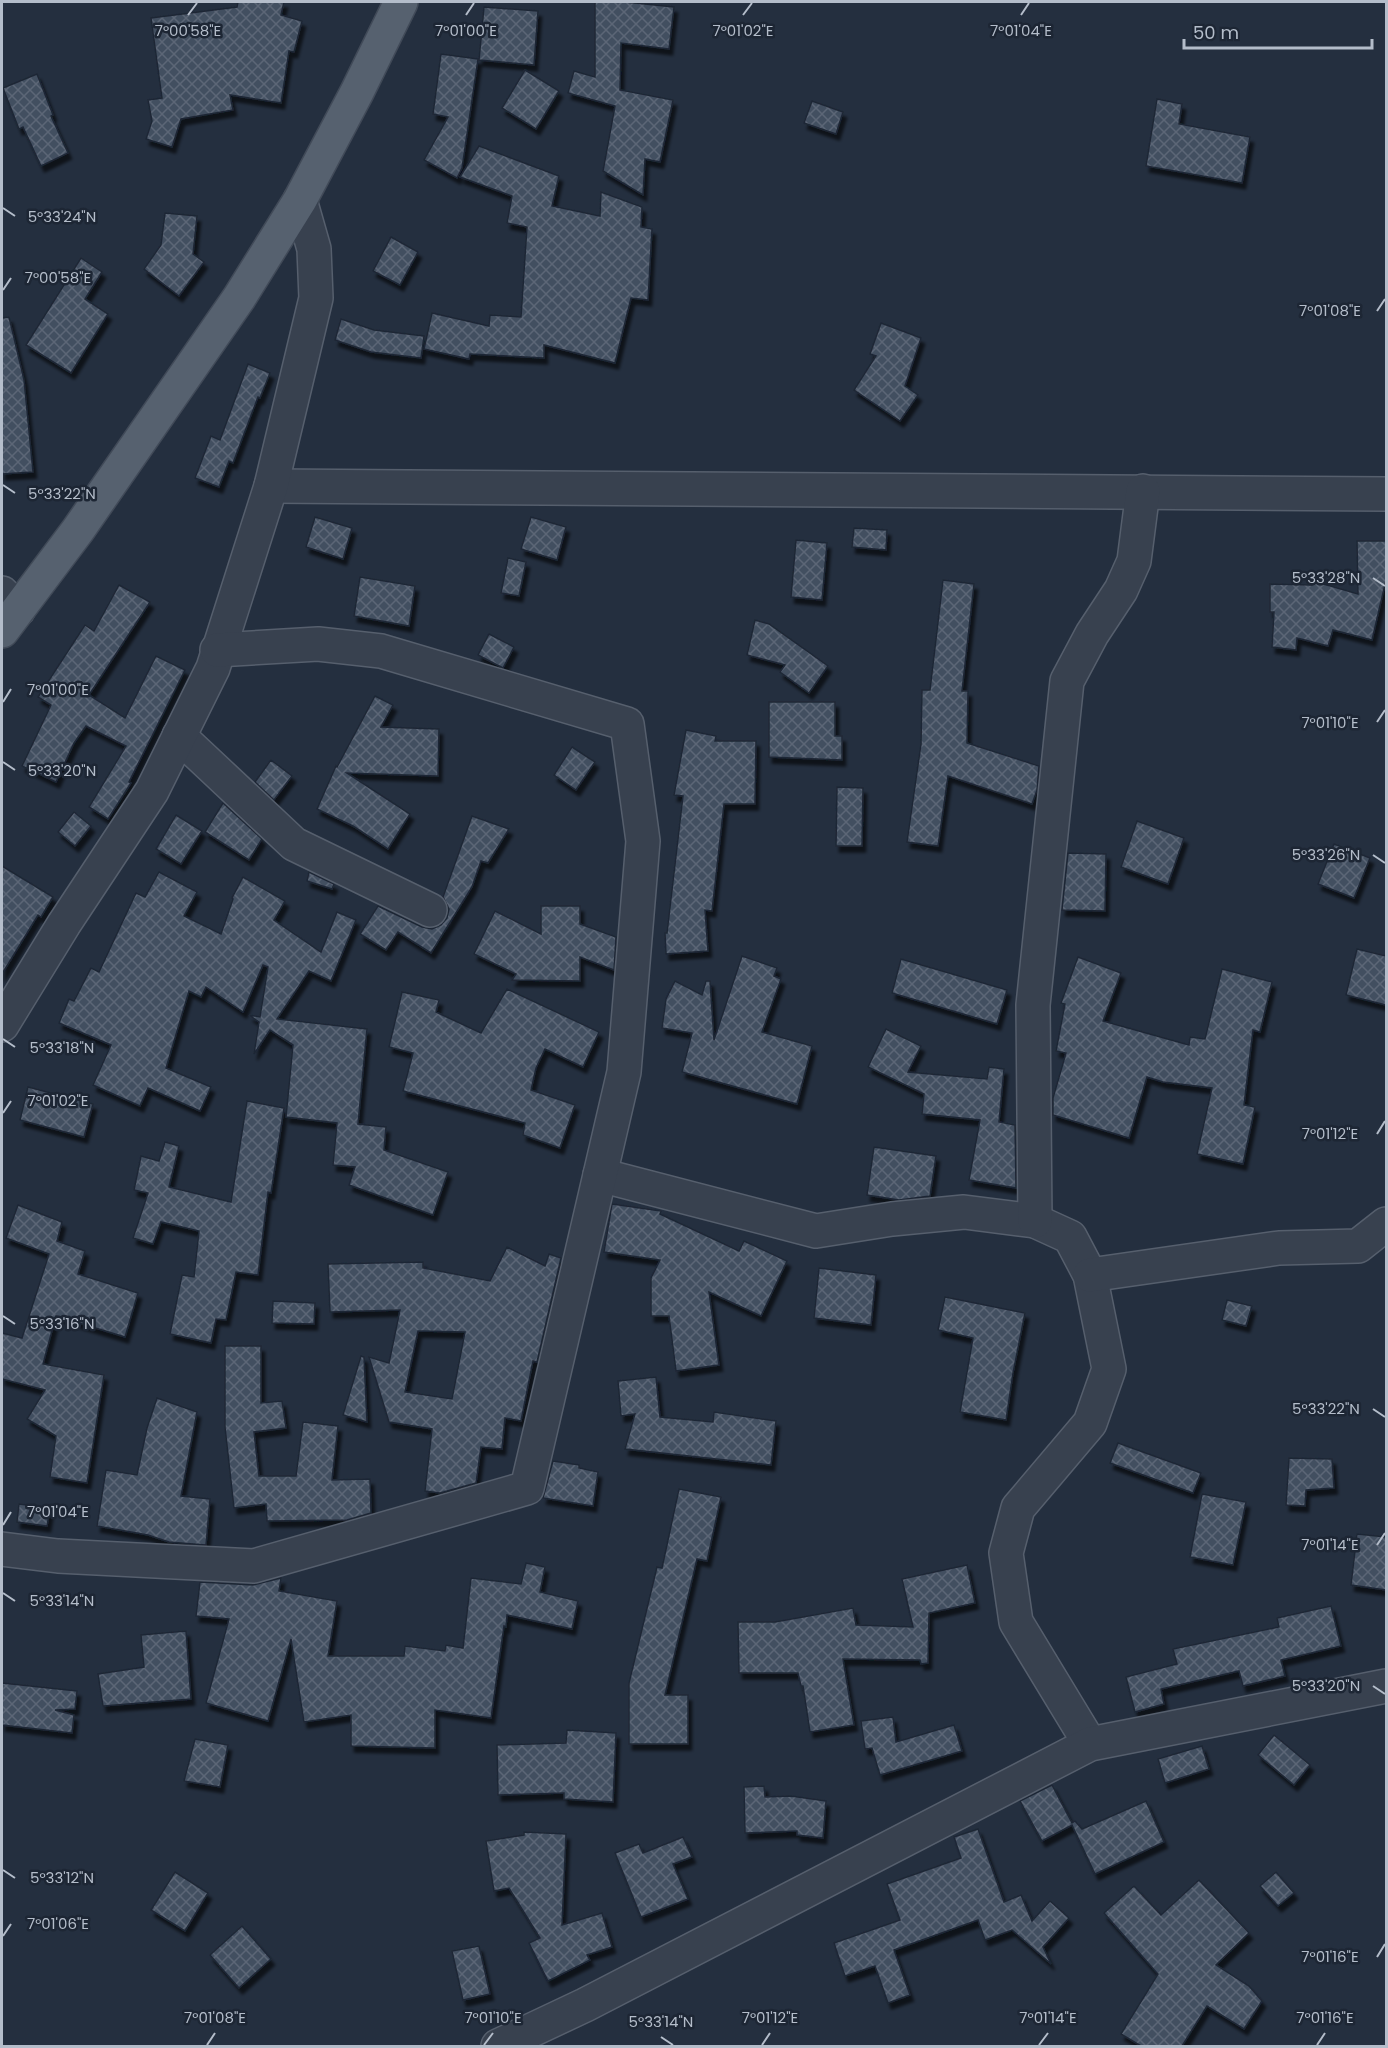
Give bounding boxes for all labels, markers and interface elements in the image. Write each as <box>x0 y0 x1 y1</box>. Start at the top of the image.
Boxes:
scale bar <box>1184 12 1372 50</box>
text: 7°00'58"E <box>155 20 221 41</box>
text: 7°01'00"E <box>435 20 497 41</box>
text: 7°01'02"E <box>712 20 774 41</box>
text: 7°01'04"E <box>990 20 1052 41</box>
text: 50 m <box>1193 20 1239 45</box>
text: 5°33'24"N <box>28 206 96 227</box>
text: 7°00'58"E <box>25 267 91 288</box>
text: 7°01'08"E <box>1299 300 1361 321</box>
text: 5°33'22"N <box>28 483 96 504</box>
text: 5°33'28"N <box>1292 567 1360 588</box>
text: 7°01'00"E <box>27 679 89 700</box>
text: 7°01'10"E <box>1301 712 1359 733</box>
text: 5°33'20"N <box>28 760 96 781</box>
text: 5°33'26"N <box>1292 844 1360 865</box>
text: 5°33'18"N <box>30 1037 94 1058</box>
text: 7°01'02"E <box>27 1090 89 1111</box>
text: 7°01'12"E <box>1302 1123 1358 1144</box>
text: 5°33'16"N <box>30 1313 94 1334</box>
text: 5°33'22"N <box>1292 1398 1360 1419</box>
text: 7°01'04"E <box>27 1501 89 1522</box>
text: 7°01'14"E <box>1301 1534 1359 1555</box>
text: 5°33'14"N <box>30 1590 94 1611</box>
text: 5°33'20"N <box>1292 1675 1360 1696</box>
text: 5°33'12"N <box>30 1867 94 1888</box>
text: 7°01'06"E <box>27 1913 89 1934</box>
text: 7°01'16"E <box>1301 1946 1359 1967</box>
text: 7°01'08"E <box>184 2007 246 2028</box>
text: 7°01'10"E <box>464 2007 522 2028</box>
text: 7°01'12"E <box>742 2007 798 2028</box>
text: 7°01'14"E <box>1019 2007 1077 2028</box>
text: 7°01'16"E <box>1296 2007 1354 2028</box>
text: 5°33'14"N <box>629 2011 693 2032</box>

